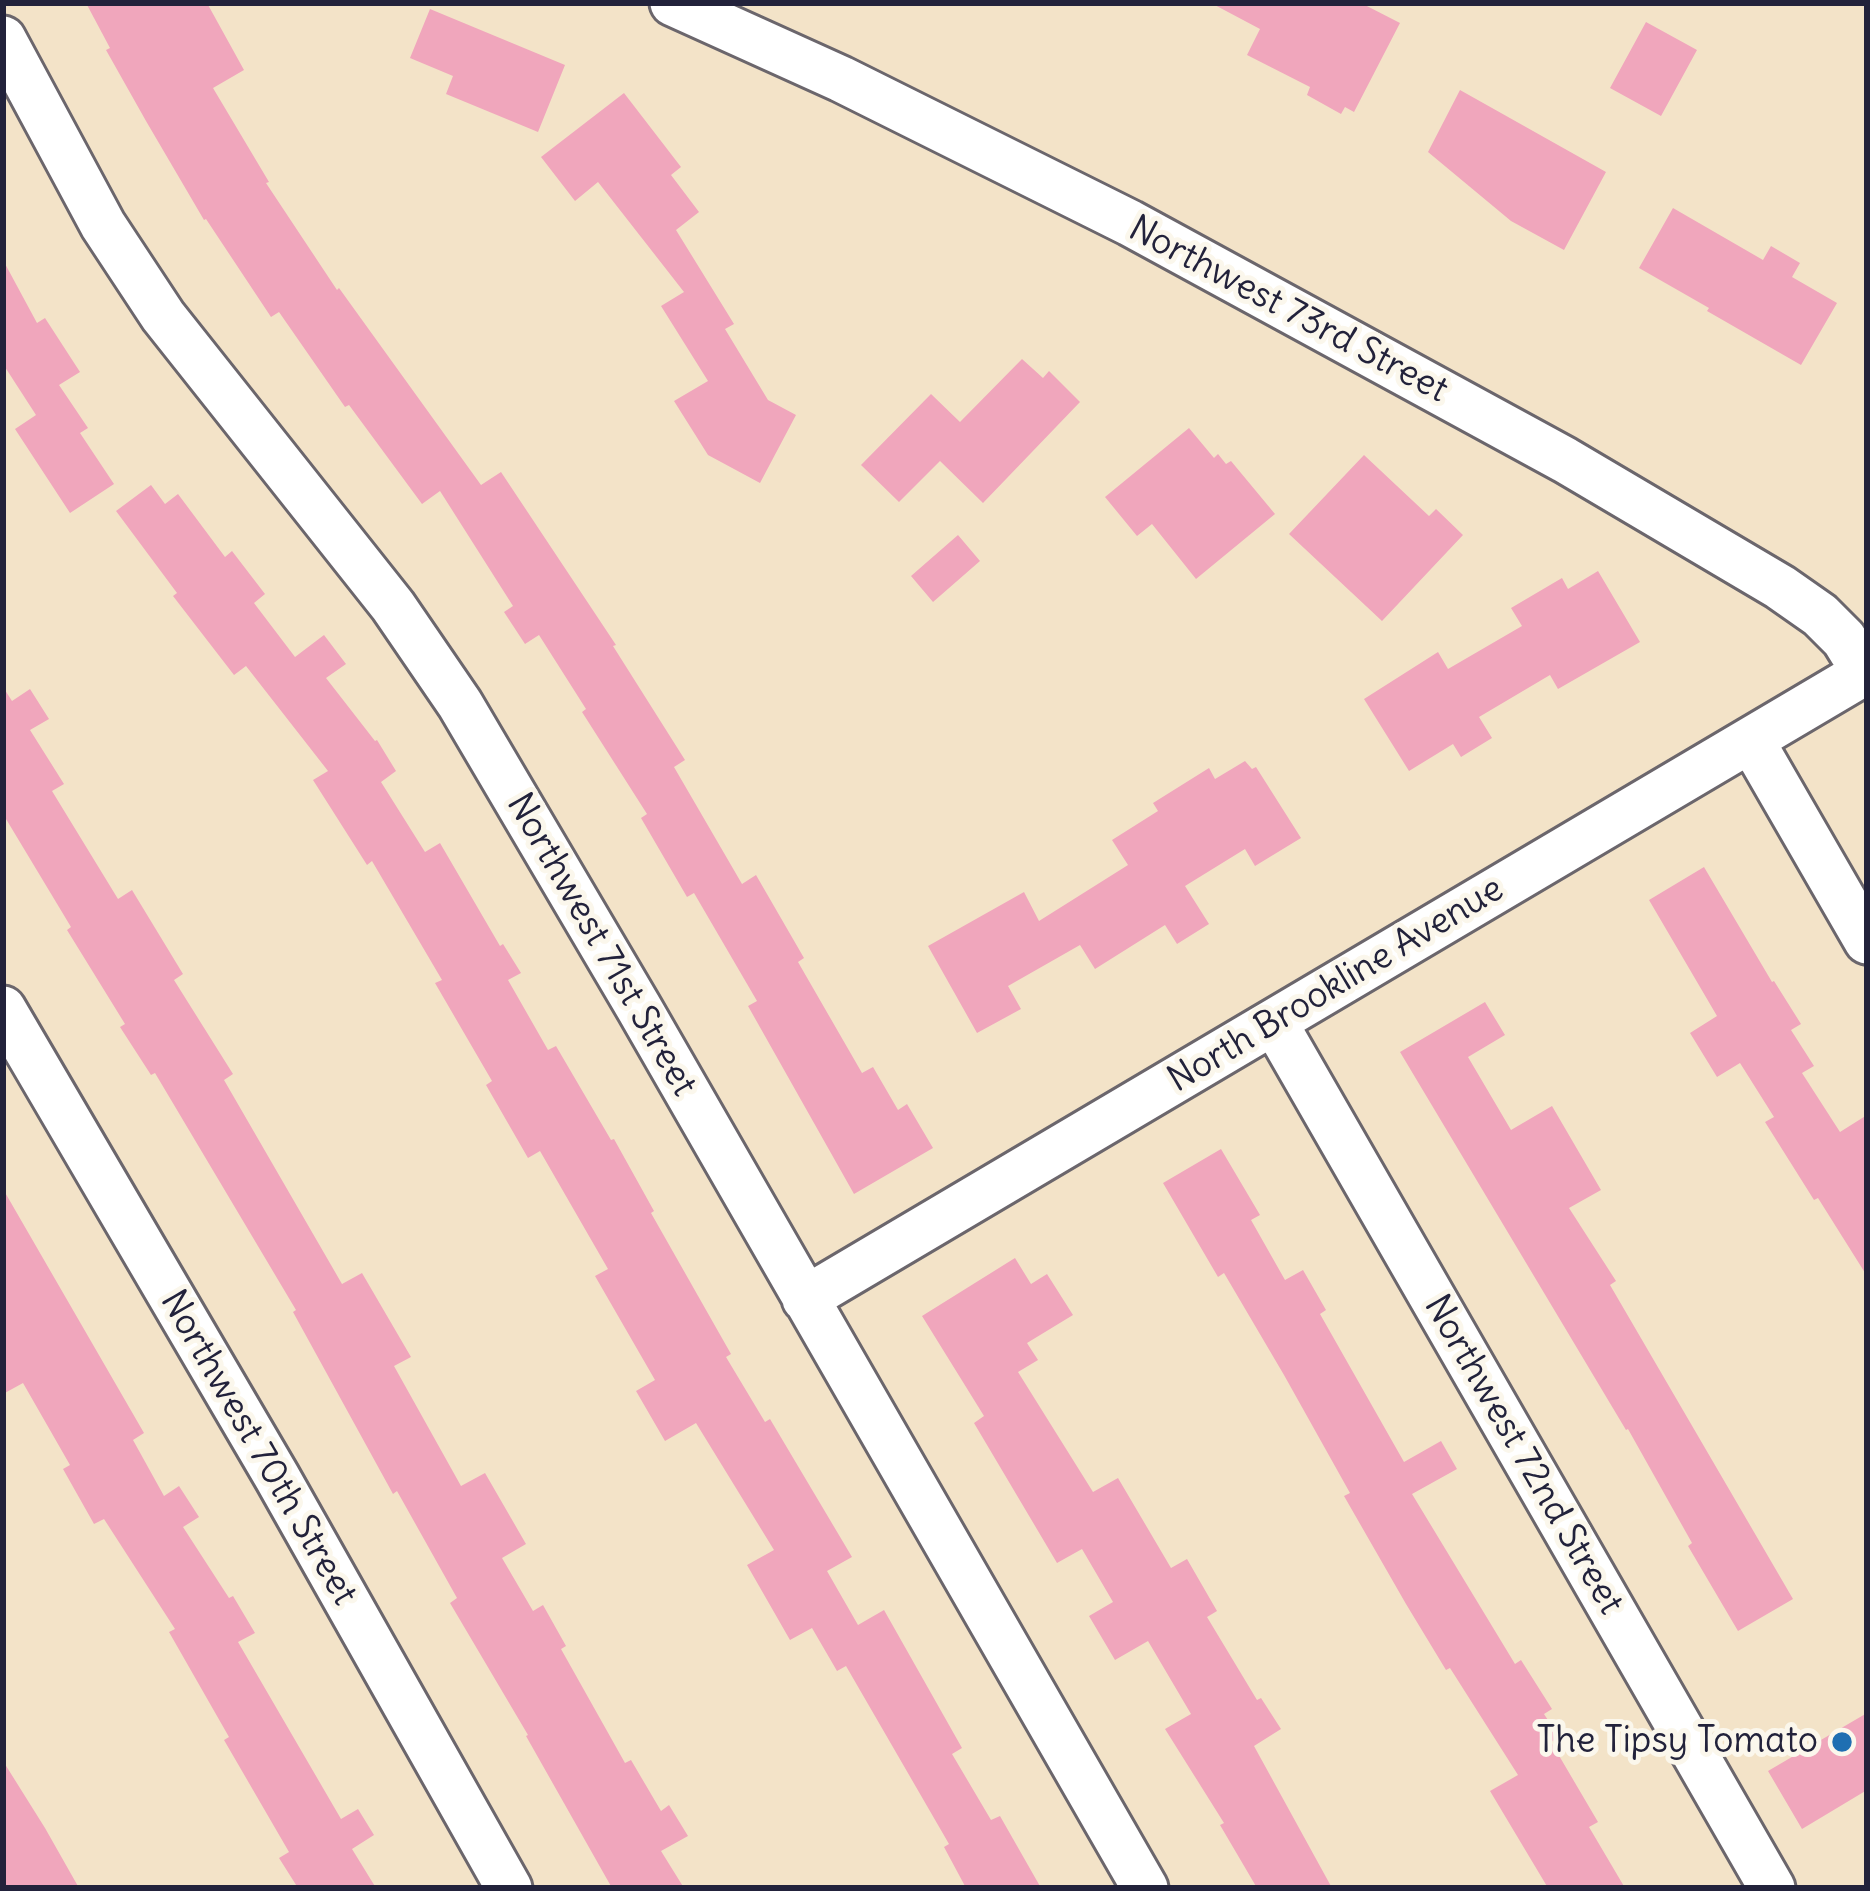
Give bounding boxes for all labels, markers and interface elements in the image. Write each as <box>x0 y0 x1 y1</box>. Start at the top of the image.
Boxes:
street label: Northwest 73rd Street <box>1121 208 1455 412</box>
street label: Northwest 71st Street <box>497 786 705 1104</box>
street label: North Brookline Avenue <box>1161 868 1511 1102</box>
street label: Northwest 70th Street <box>150 1283 366 1613</box>
street label: Northwest 72nd Street <box>1414 1288 1632 1622</box>
place label: The Tipsy Tomato <box>1536 1720 1818 1764</box>
marker: The Tipsy Tomato <box>1829 1729 1855 1755</box>

